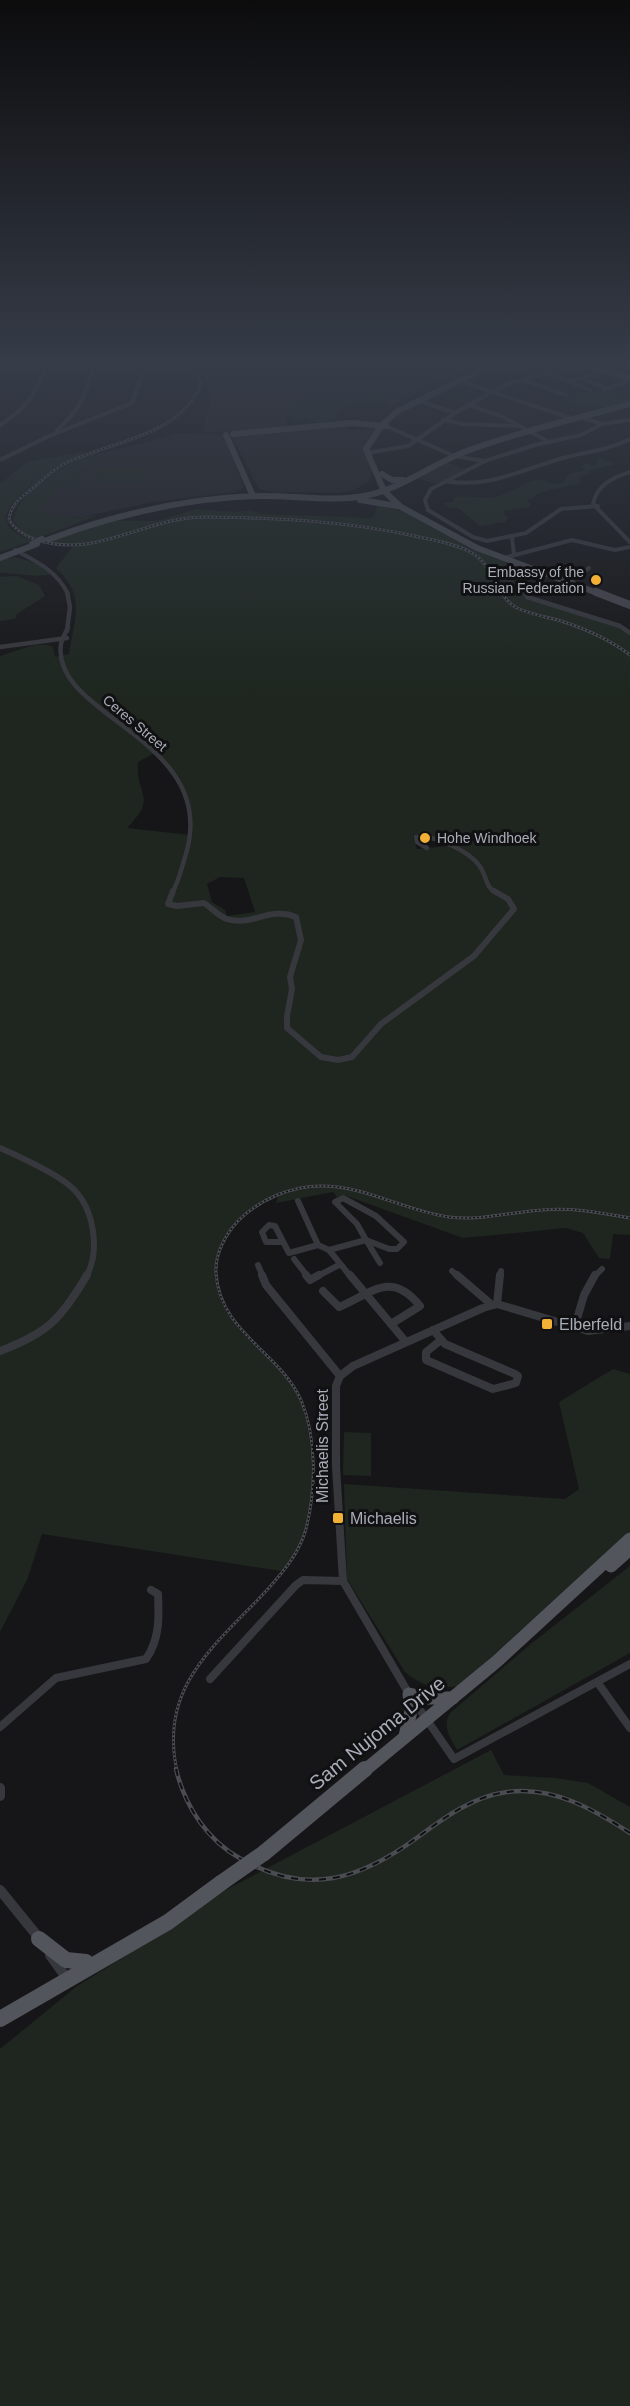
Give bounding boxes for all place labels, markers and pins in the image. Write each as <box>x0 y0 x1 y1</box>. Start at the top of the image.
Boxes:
place label: Embassy of the Russian Federation <box>463 564 584 596</box>
marker: Embassy of the Russian Federation <box>589 573 603 587</box>
place label: Hohe Windhoek <box>437 830 538 846</box>
marker: Hohe Windhoek <box>418 831 432 845</box>
place label: Elberfeld <box>559 1316 622 1333</box>
marker: Elberfeld <box>540 1317 554 1331</box>
place label: Michaelis <box>350 1510 417 1527</box>
marker: Michaelis <box>331 1511 345 1525</box>

